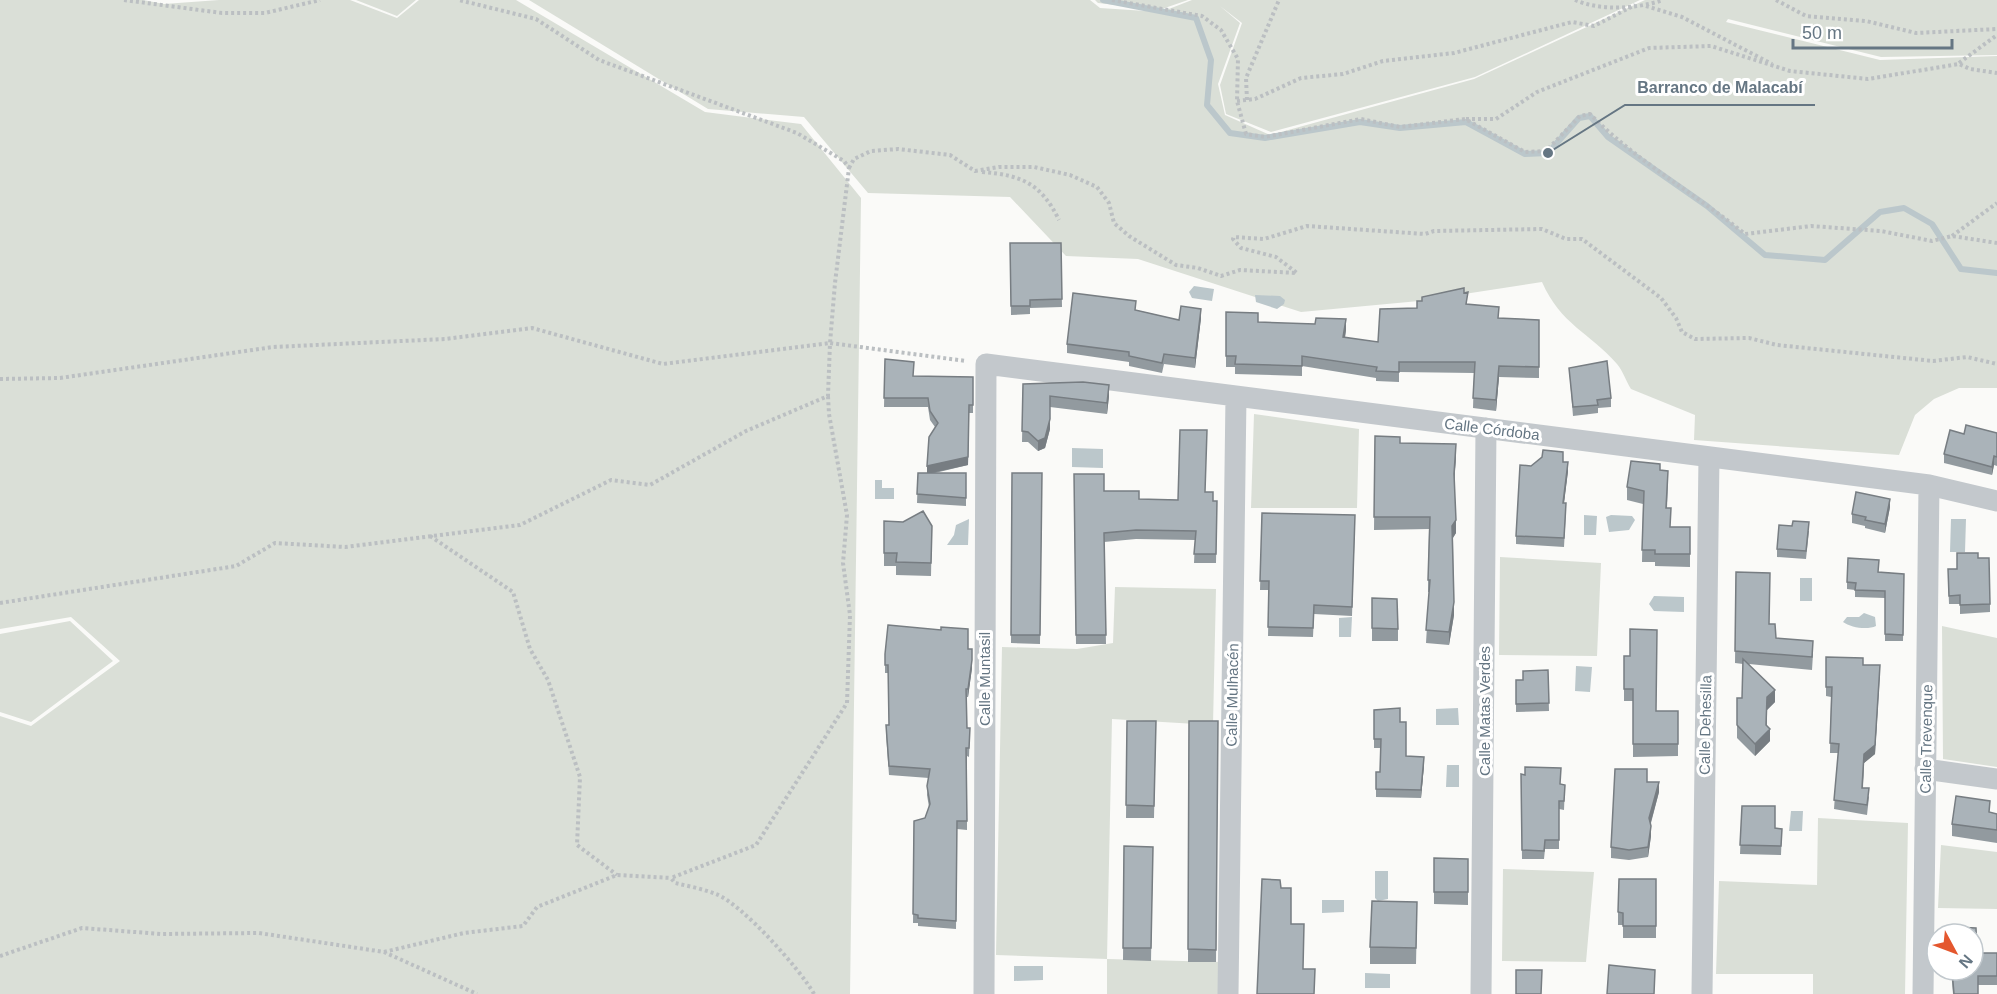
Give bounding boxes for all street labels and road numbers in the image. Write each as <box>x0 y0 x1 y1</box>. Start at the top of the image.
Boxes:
street label: Calle Córdoba <box>1443 415 1541 443</box>
street label: Calle Muntasil <box>976 632 993 726</box>
street label: Calle Mulhacén <box>1223 643 1241 747</box>
street label: Calle Matas Verdes <box>1476 646 1493 776</box>
street label: Calle Dehesilla <box>1696 674 1714 775</box>
street label: Calle Trevenque <box>1917 684 1935 794</box>

